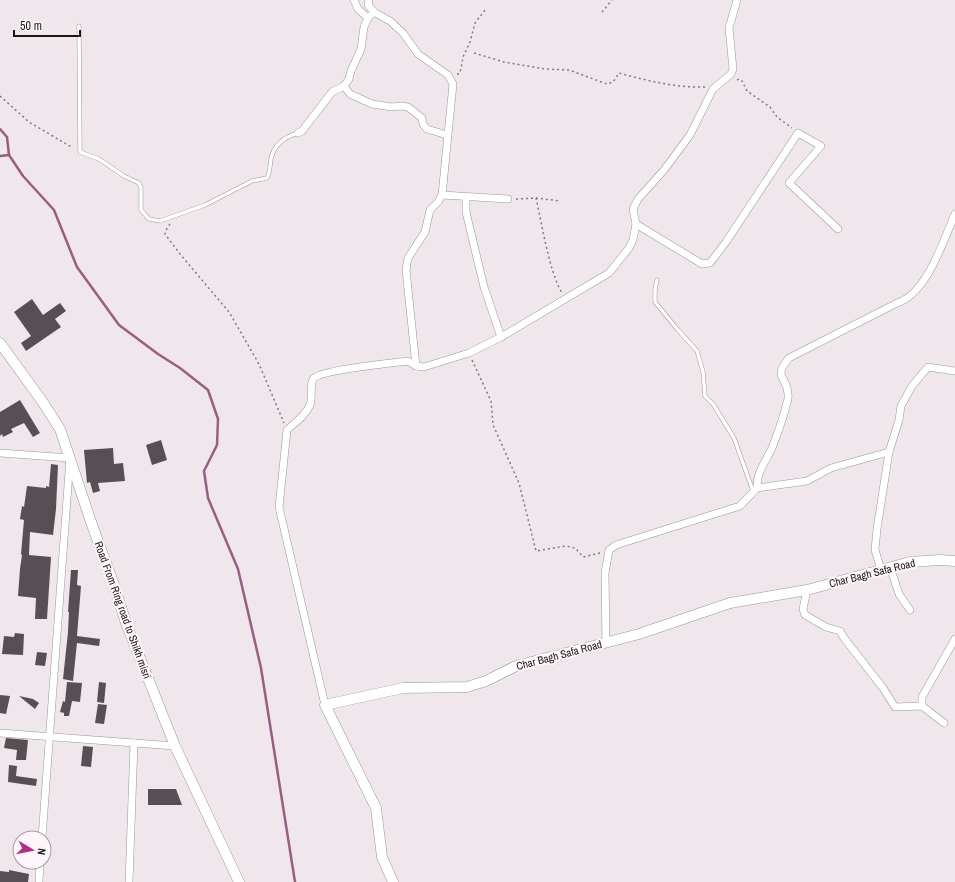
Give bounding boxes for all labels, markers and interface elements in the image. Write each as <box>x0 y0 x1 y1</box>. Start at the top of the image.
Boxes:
scale bar <box>14 12 80 38</box>
text: 50 m <box>20 18 42 34</box>
street label: Road From Ring road to Shikh misri <box>92 539 154 681</box>
street label: Char Bagh Safa Road <box>827 556 917 590</box>
street label: Char Bagh Safa Road <box>515 637 603 673</box>
north arrow <box>12 830 52 870</box>
text: N <box>34 847 49 856</box>

